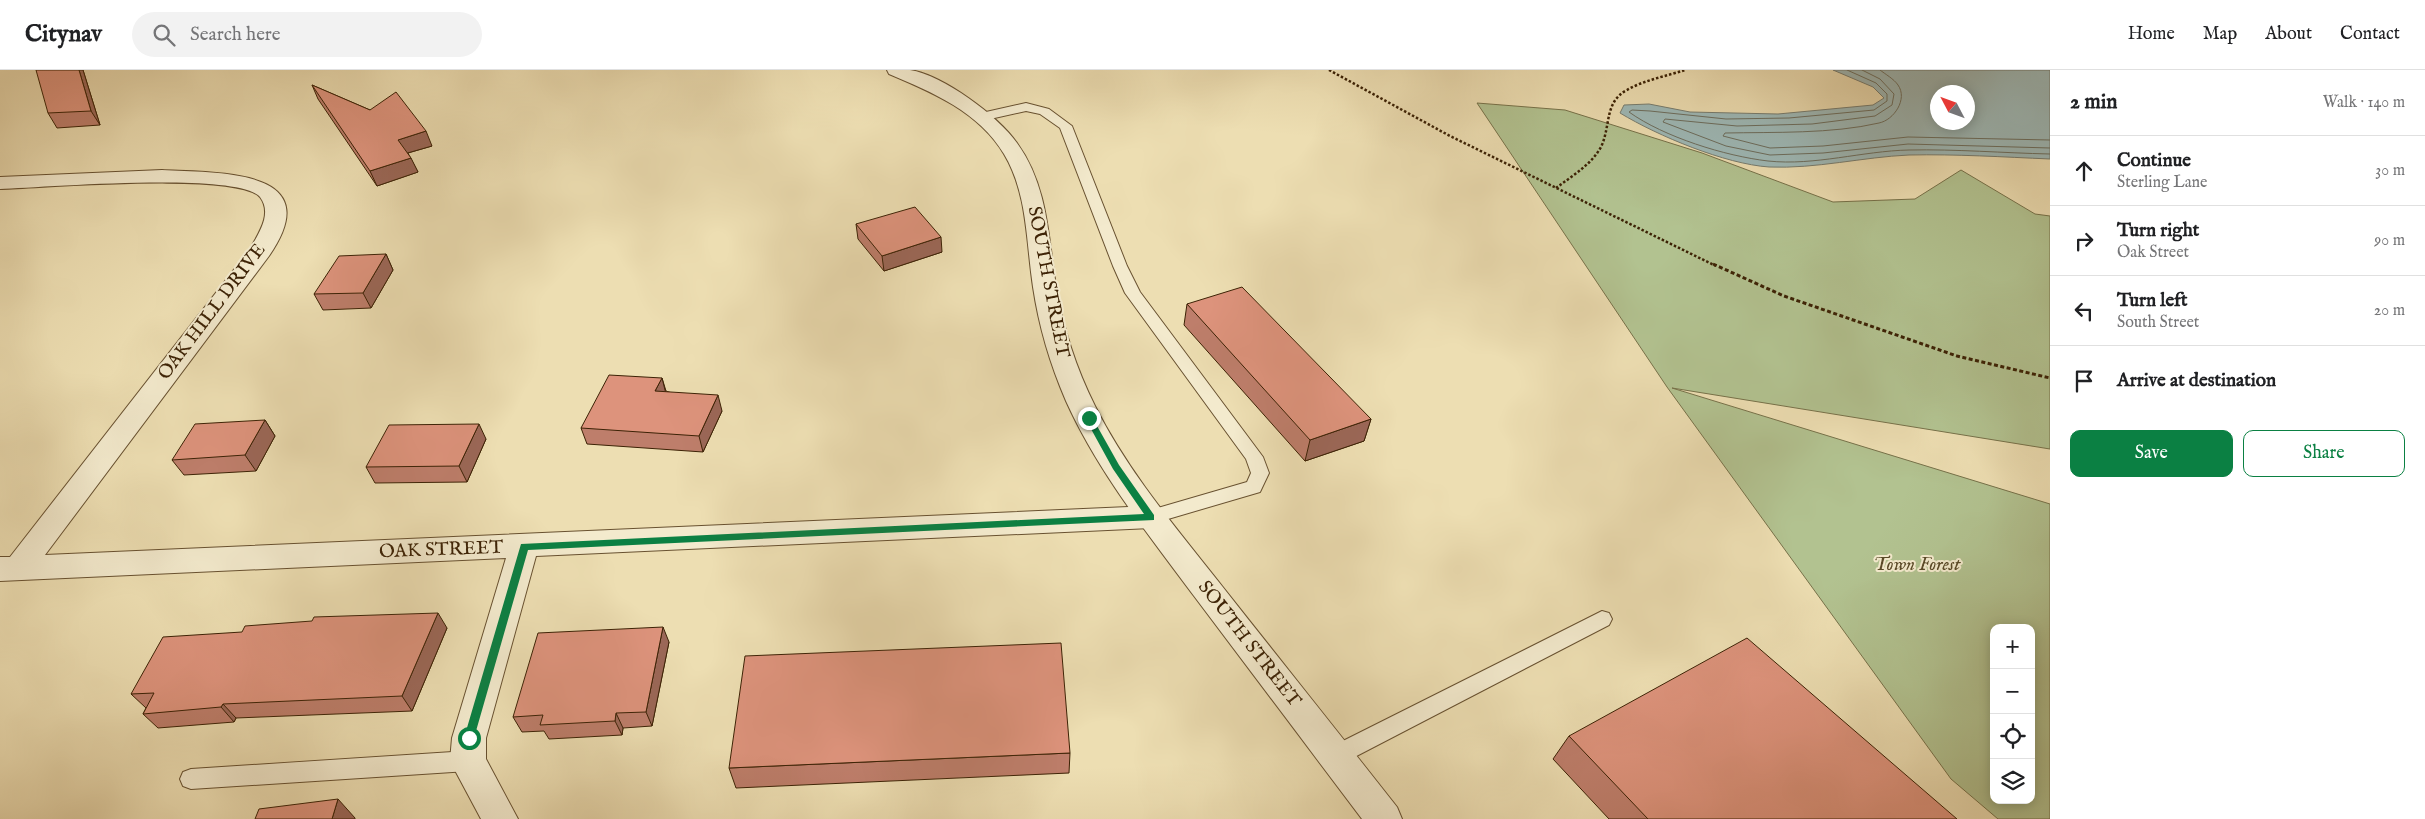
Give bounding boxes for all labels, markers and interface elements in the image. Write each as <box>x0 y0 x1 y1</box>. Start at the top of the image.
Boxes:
search box <box>132 12 482 57</box>
text: Citynav <box>25 19 102 50</box>
icon: search <box>150 21 178 49</box>
text: Search here <box>190 23 281 47</box>
text: Home <box>2128 23 2175 46</box>
text: Map <box>2203 23 2237 46</box>
text: About <box>2265 23 2312 46</box>
text: Contact <box>2340 23 2400 46</box>
north arrow <box>1930 85 1975 130</box>
text: 2 min <box>2070 89 2117 116</box>
text: Walk · 140 m <box>2323 93 2405 113</box>
text: Continue <box>2117 149 2191 173</box>
icon: ahead <box>2070 157 2098 185</box>
text: 30 m <box>2375 161 2405 181</box>
text: Sterling Lane <box>2117 173 2207 193</box>
street label: SOUTH STREET <box>1022 204 1075 360</box>
text: Turn right <box>2117 219 2199 243</box>
icon: right <box>2070 227 2098 255</box>
text: 90 m <box>2374 231 2405 251</box>
street label: OAK HILL DRIVE <box>153 239 271 385</box>
text: Oak Street <box>2117 243 2189 263</box>
text: Turn left <box>2117 289 2188 313</box>
icon: left <box>2070 297 2098 325</box>
text: 20 m <box>2374 301 2405 321</box>
text: South Street <box>2117 313 2199 333</box>
icon: arrive <box>2070 367 2098 395</box>
text: Arrive at destination <box>2117 369 2276 393</box>
route end <box>1078 407 1101 430</box>
button: Save <box>2070 430 2233 477</box>
button: Share <box>2243 430 2405 477</box>
street label: OAK STREET <box>379 536 504 564</box>
park label: Town Forest <box>1874 553 1961 577</box>
street label: SOUTH STREET <box>1192 576 1306 712</box>
map controls <box>1990 624 2035 804</box>
button: + <box>1990 624 2035 669</box>
button: − <box>1990 669 2035 714</box>
button: locate <box>1990 714 2035 759</box>
route start <box>458 727 481 750</box>
button: layers <box>1990 759 2035 804</box>

